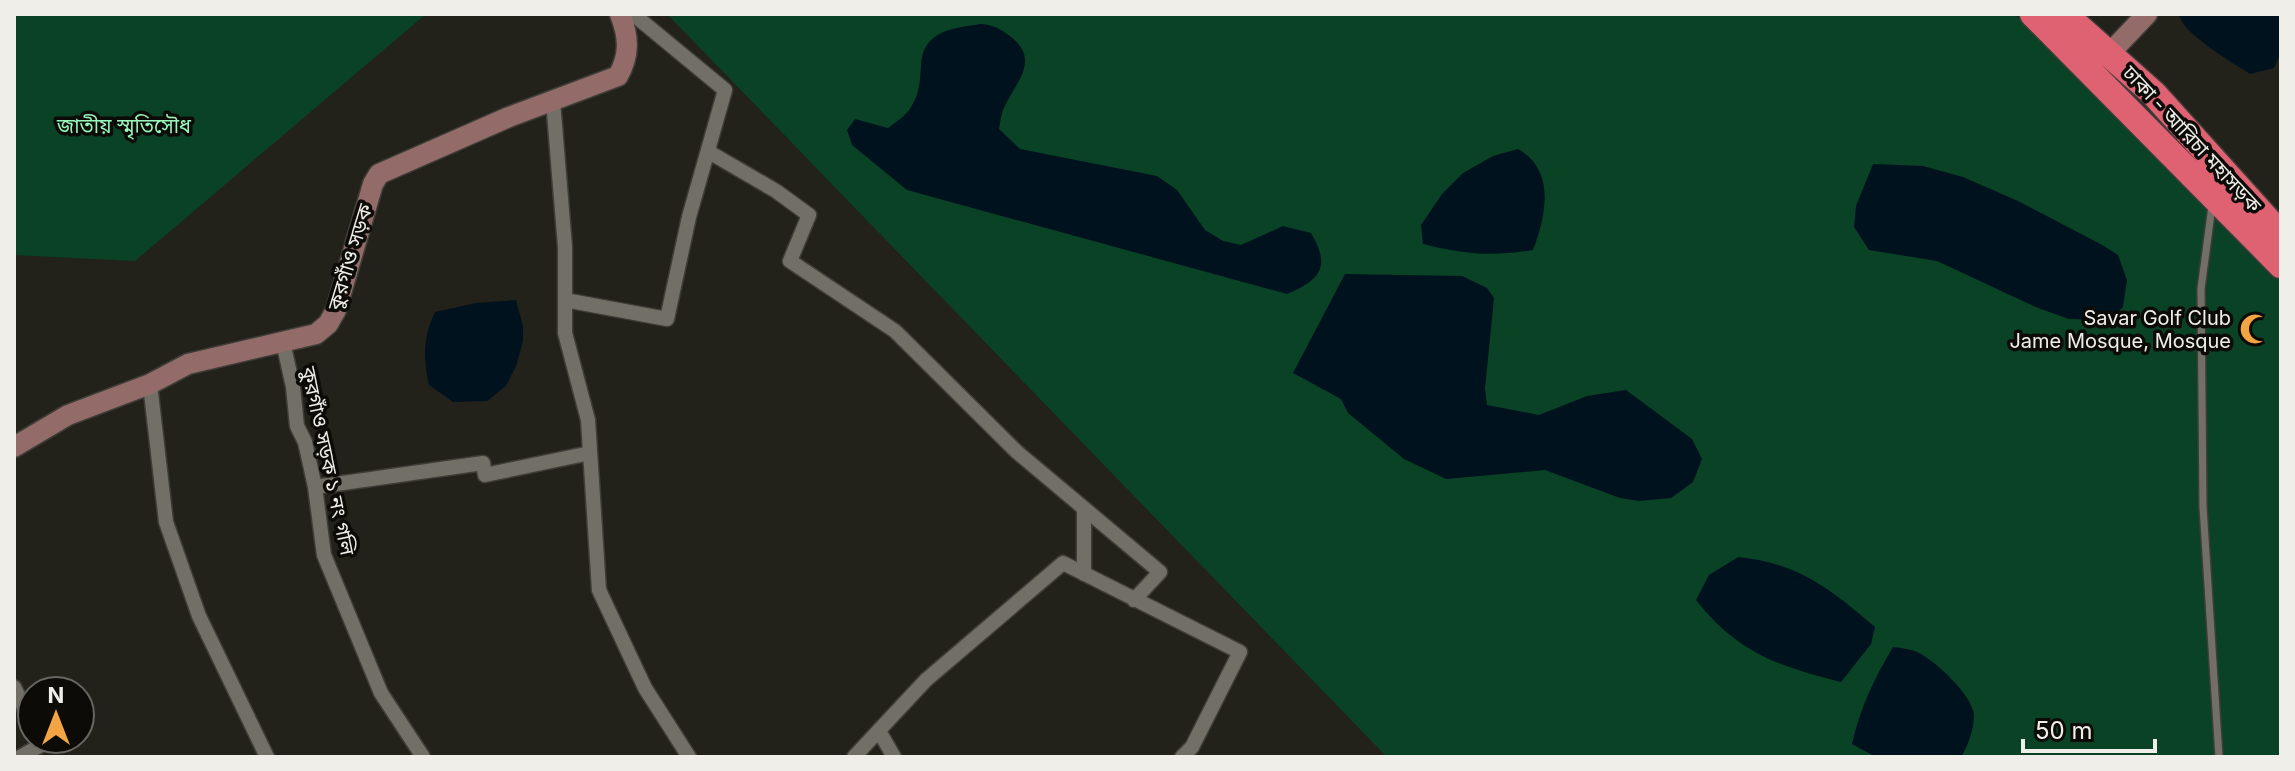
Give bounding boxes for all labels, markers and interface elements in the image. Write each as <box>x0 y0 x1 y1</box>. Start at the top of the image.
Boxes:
street label: ঢাকা - আরিচা মহাসড়ক <box>2117 60 2267 218</box>
park label: জাতীয় স্মৃতিসৌধ <box>56 114 192 140</box>
street label: কুরগাঁও সড়ক <box>322 200 378 314</box>
place label: Savar Golf Club Jame Mosque, Mosque <box>2009 306 2231 353</box>
mosque icon: Savar Golf Club Jame Mosque, Mosque <box>2238 312 2272 346</box>
street label: কুরগাঁও সড়ক ১ নং গলি <box>296 364 360 558</box>
north arrow <box>16 675 96 755</box>
text: N <box>48 682 64 708</box>
scale bar <box>2023 703 2155 753</box>
text: 50 m <box>2035 716 2093 745</box>

